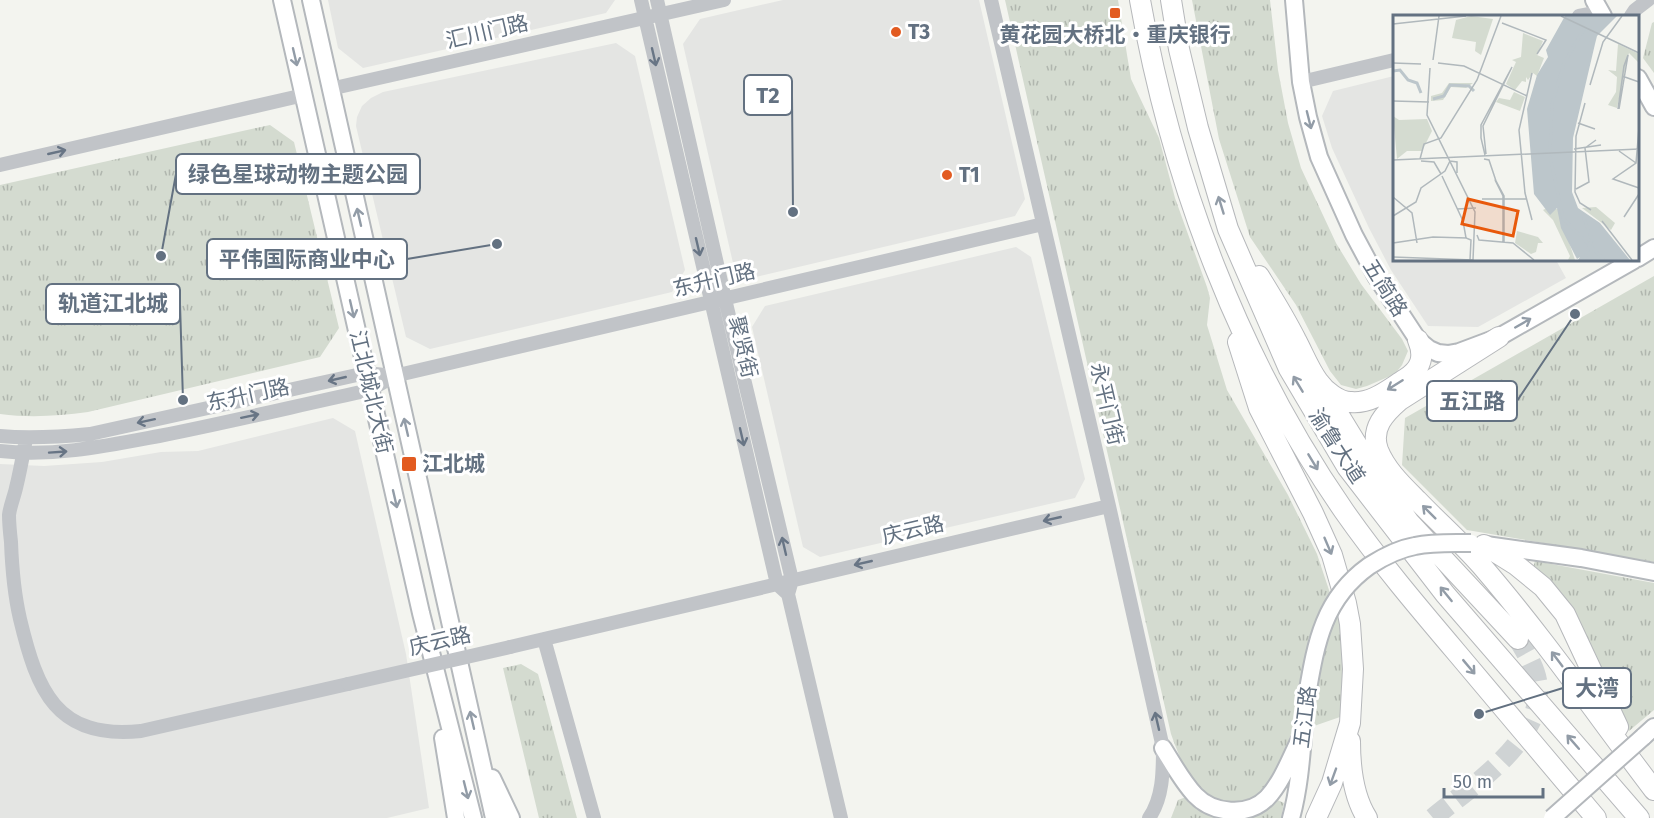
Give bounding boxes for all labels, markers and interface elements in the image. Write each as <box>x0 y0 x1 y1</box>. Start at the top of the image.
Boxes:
marker: 黄花园大桥北‧重庆银行 <box>1108 6 1122 20</box>
street label: 汇川门路 <box>443 10 531 54</box>
inset map <box>1393 15 1639 261</box>
place label: T3 <box>908 19 930 45</box>
place label: 黄花园大桥北‧重庆银行 <box>1000 22 1231 48</box>
marker: T3 <box>889 25 903 39</box>
one-way arrow <box>290 47 301 66</box>
one-way arrow <box>649 47 660 66</box>
callout: T2 <box>744 75 792 115</box>
text: T2 <box>756 82 780 109</box>
one-way arrow <box>1303 111 1315 130</box>
one-way arrow <box>47 145 66 157</box>
callout: 绿色星球动物主题公园 <box>176 154 420 194</box>
text: 绿色星球动物主题公园 <box>188 161 408 188</box>
place label: T1 <box>959 162 980 188</box>
marker: T1 <box>940 168 954 182</box>
one-way arrow <box>1215 196 1226 215</box>
one-way arrow <box>353 207 364 227</box>
one-way arrow <box>692 237 704 256</box>
callout: 平伟国际商业中心 <box>207 239 407 279</box>
text: 平伟国际商业中心 <box>219 246 395 273</box>
street label: 五简路 <box>1357 254 1413 322</box>
street label: 东升门路 <box>670 258 758 302</box>
callout: 轨道江北城 <box>46 284 180 324</box>
text: 轨道江北城 <box>58 290 168 317</box>
one-way arrow <box>347 298 358 318</box>
street label: 聚贤街 <box>723 313 763 381</box>
one-way arrow <box>1514 317 1532 328</box>
street label: 江北城北大街 <box>344 328 398 456</box>
street label: 永平门街 <box>1085 360 1129 448</box>
street label: 东升门路 <box>204 374 292 416</box>
one-way arrow <box>328 374 347 385</box>
one-way arrow <box>1291 376 1303 393</box>
one-way arrow <box>1387 380 1404 392</box>
callout: 五江路 <box>1427 381 1517 421</box>
text: 五江路 <box>1439 388 1505 415</box>
street label: 渝鲁大道 <box>1303 404 1371 488</box>
one-way arrow <box>240 410 259 422</box>
one-way arrow <box>137 416 157 427</box>
one-way arrow <box>400 418 411 438</box>
one-way arrow <box>737 427 749 446</box>
one-way arrow <box>48 446 68 457</box>
place label: 江北城 <box>422 451 485 477</box>
one-way arrow <box>1307 453 1319 470</box>
marker: 江北城 <box>400 455 418 473</box>
one-way arrow <box>390 489 401 508</box>
one-way arrow <box>1421 504 1436 519</box>
street label: 庆云路 <box>879 510 947 550</box>
one-way arrow <box>1043 514 1063 525</box>
one-way arrow <box>778 537 790 556</box>
one-way arrow <box>1323 537 1334 555</box>
one-way arrow <box>853 558 872 570</box>
one-way arrow <box>1439 587 1453 602</box>
street label: 庆云路 <box>406 621 474 661</box>
one-way arrow <box>1550 651 1563 667</box>
one-way arrow <box>1462 659 1476 674</box>
callout: 大湾 <box>1563 668 1631 708</box>
text: 大湾 <box>1575 675 1619 702</box>
street label: 五江路 <box>1288 684 1322 750</box>
one-way arrow <box>466 711 478 730</box>
one-way arrow <box>1151 712 1163 731</box>
one-way arrow <box>1566 735 1580 750</box>
scale bar <box>1444 761 1543 799</box>
one-way arrow <box>1327 767 1338 786</box>
text: 50 m <box>1453 771 1492 793</box>
one-way arrow <box>461 781 473 800</box>

